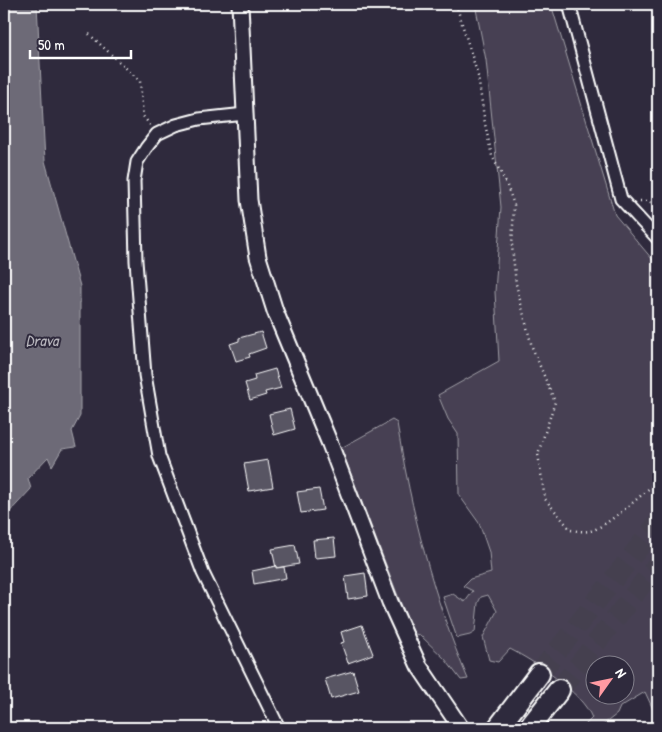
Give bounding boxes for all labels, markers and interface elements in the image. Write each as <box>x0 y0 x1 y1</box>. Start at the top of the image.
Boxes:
scale bar <box>30 28 131 60</box>
text: 50 m <box>38 34 65 55</box>
water label: Drava <box>26 329 60 351</box>
north arrow <box>584 654 634 704</box>
text: N <box>611 664 632 681</box>

